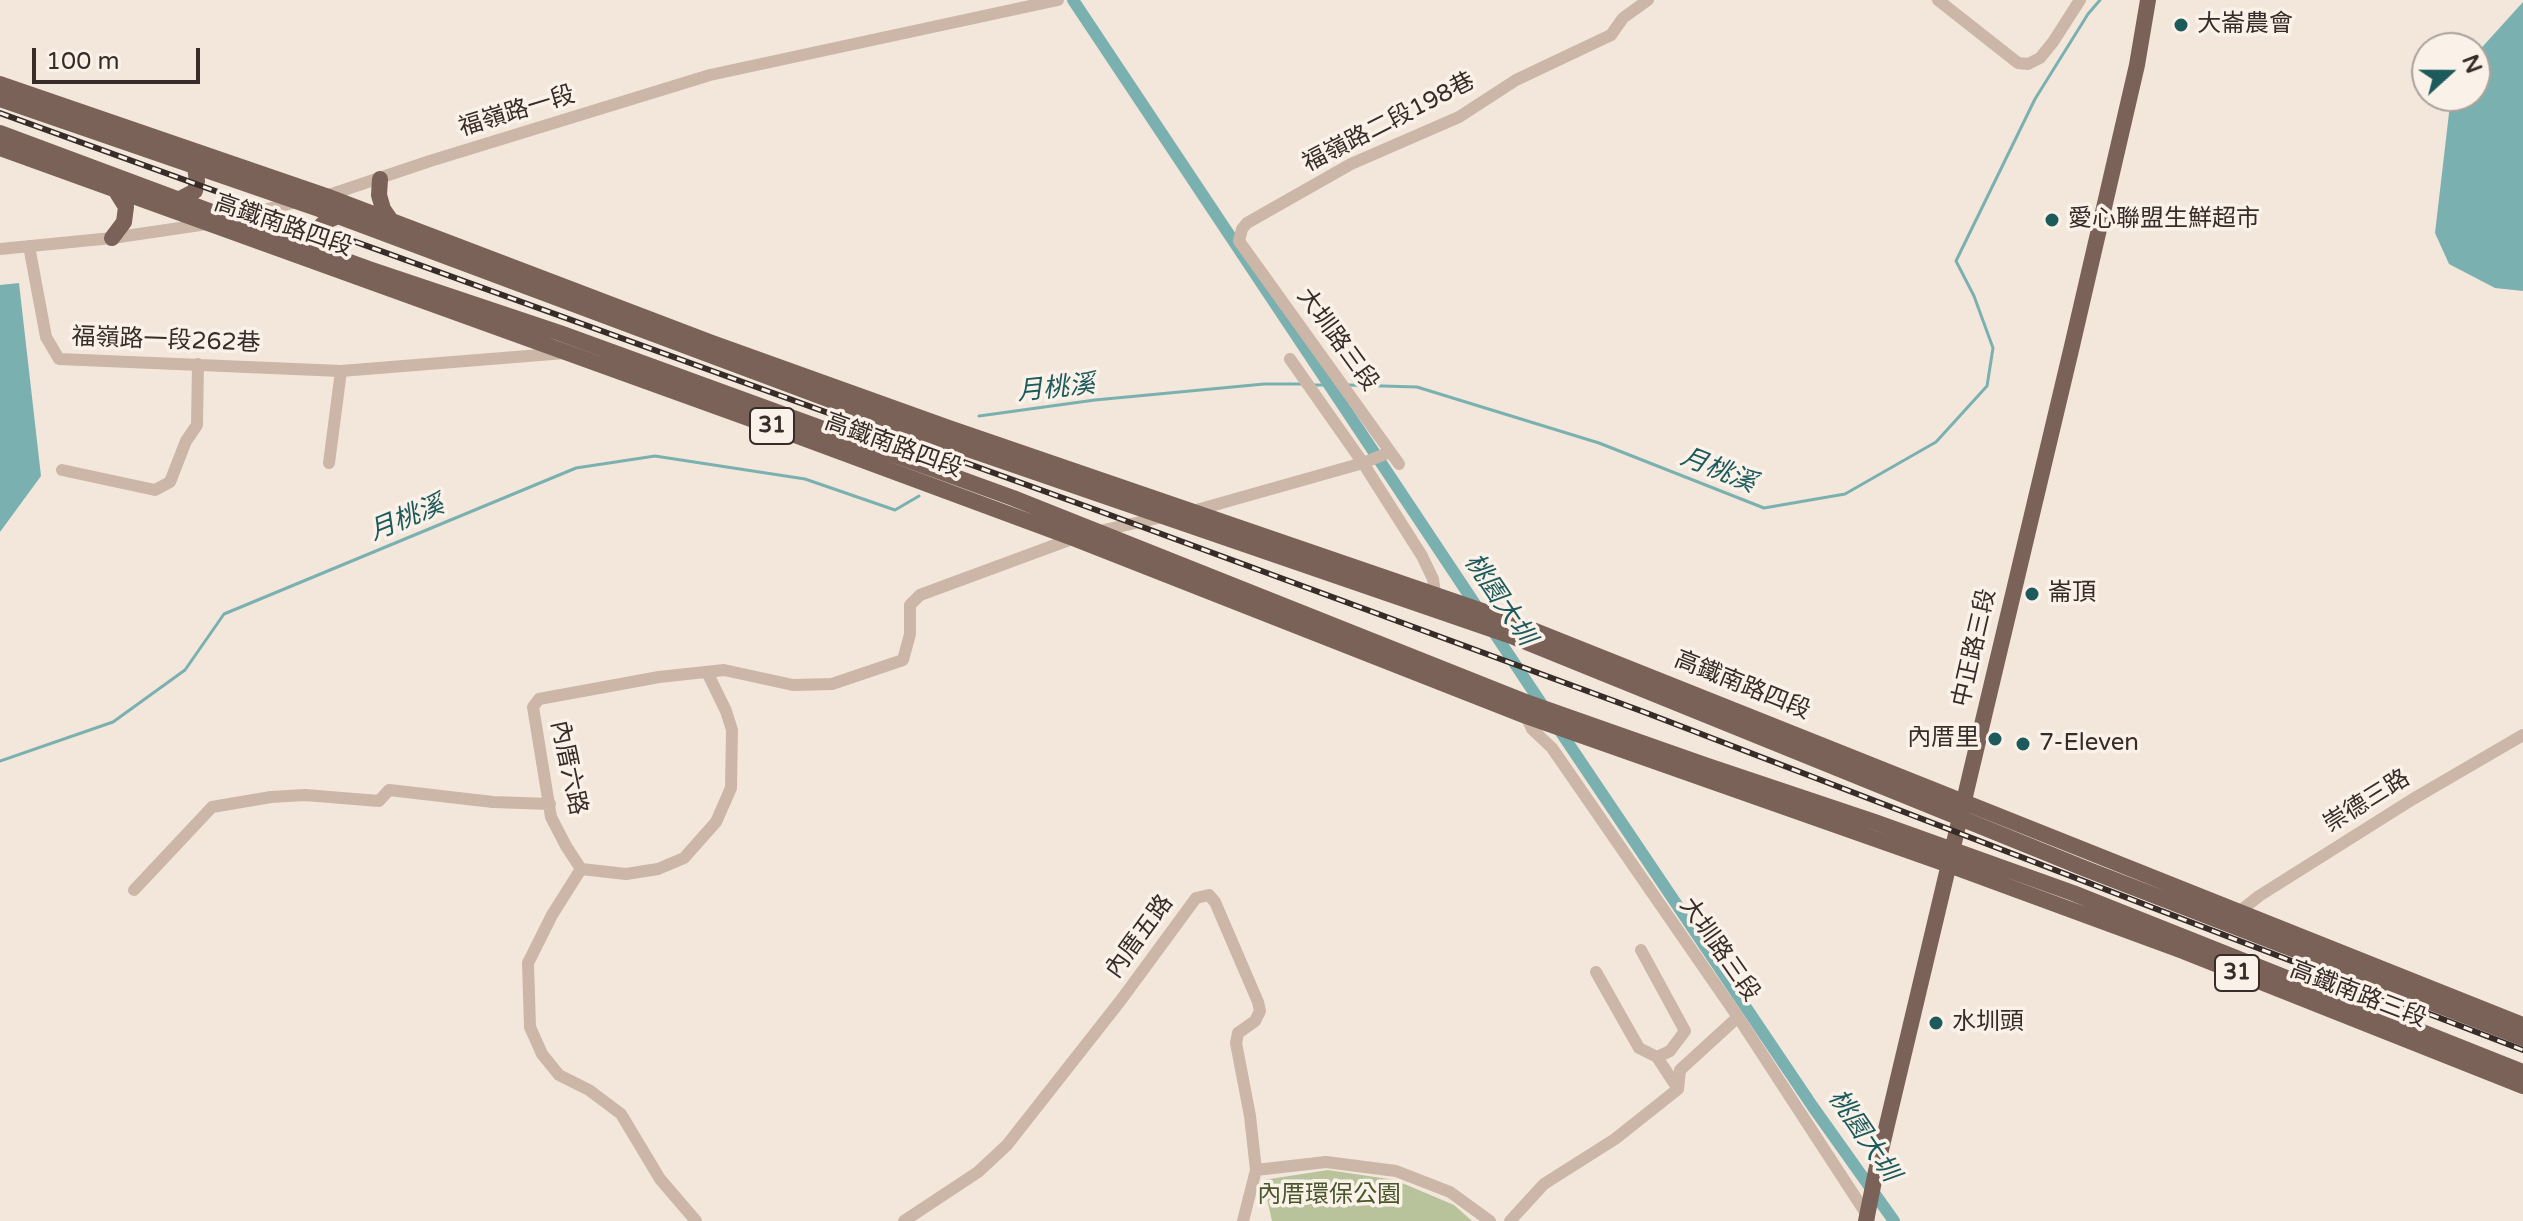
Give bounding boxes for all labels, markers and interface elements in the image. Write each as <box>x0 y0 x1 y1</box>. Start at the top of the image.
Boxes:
place label: 大崙農會 <box>2197 11 2293 39</box>
marker: 大崙農會 <box>2172 16 2190 34</box>
scale bar <box>36 32 204 82</box>
north arrow <box>2411 32 2491 112</box>
text: 100 m <box>46 47 120 76</box>
text: N <box>2456 51 2487 77</box>
street label: 福嶺路二段198巷 <box>1298 67 1480 179</box>
street label: 福嶺路一段 <box>455 81 579 143</box>
street label: 高鐵南路四段 <box>210 189 356 263</box>
place label: 愛心聯盟生鮮超市 <box>2068 206 2260 234</box>
marker: 愛心聯盟生鮮超市 <box>2043 211 2061 229</box>
street label: 大圳路三段 <box>1290 283 1384 397</box>
street label: 福嶺路一段262巷 <box>71 323 261 359</box>
water label: 月桃溪 <box>1016 369 1096 409</box>
road number: 31 <box>750 408 794 444</box>
street label: 高鐵南路四段 <box>820 408 966 484</box>
water label: 月桃溪 <box>1676 442 1760 500</box>
water label: 月桃溪 <box>365 490 449 548</box>
water label: 桃園大圳 <box>1457 548 1541 652</box>
place label: 崙頂 <box>2048 580 2096 608</box>
marker: 崙頂 <box>2023 585 2041 603</box>
street label: 中正路三段 <box>1947 586 2003 710</box>
street label: 高鐵南路四段 <box>1670 646 1814 726</box>
street label: 內厝六路 <box>544 718 592 818</box>
place label: 內厝里 <box>1907 725 1979 753</box>
marker: 內厝里 <box>1986 730 2004 748</box>
place label: 7-Eleven <box>2039 730 2139 758</box>
marker: 7-Eleven <box>2014 735 2032 753</box>
street label: 崇德三路 <box>2319 764 2415 840</box>
street label: 內厝五路 <box>1100 890 1180 984</box>
street label: 大圳路三段 <box>1673 893 1765 1007</box>
road number: 31 <box>2215 955 2259 991</box>
street label: 高鐵南路三段 <box>2286 956 2430 1034</box>
place label: 水圳頭 <box>1952 1009 2024 1037</box>
marker: 水圳頭 <box>1927 1014 1945 1032</box>
water label: 桃園大圳 <box>1821 1084 1905 1188</box>
park label: 內厝環保公園 <box>1257 1182 1401 1210</box>

